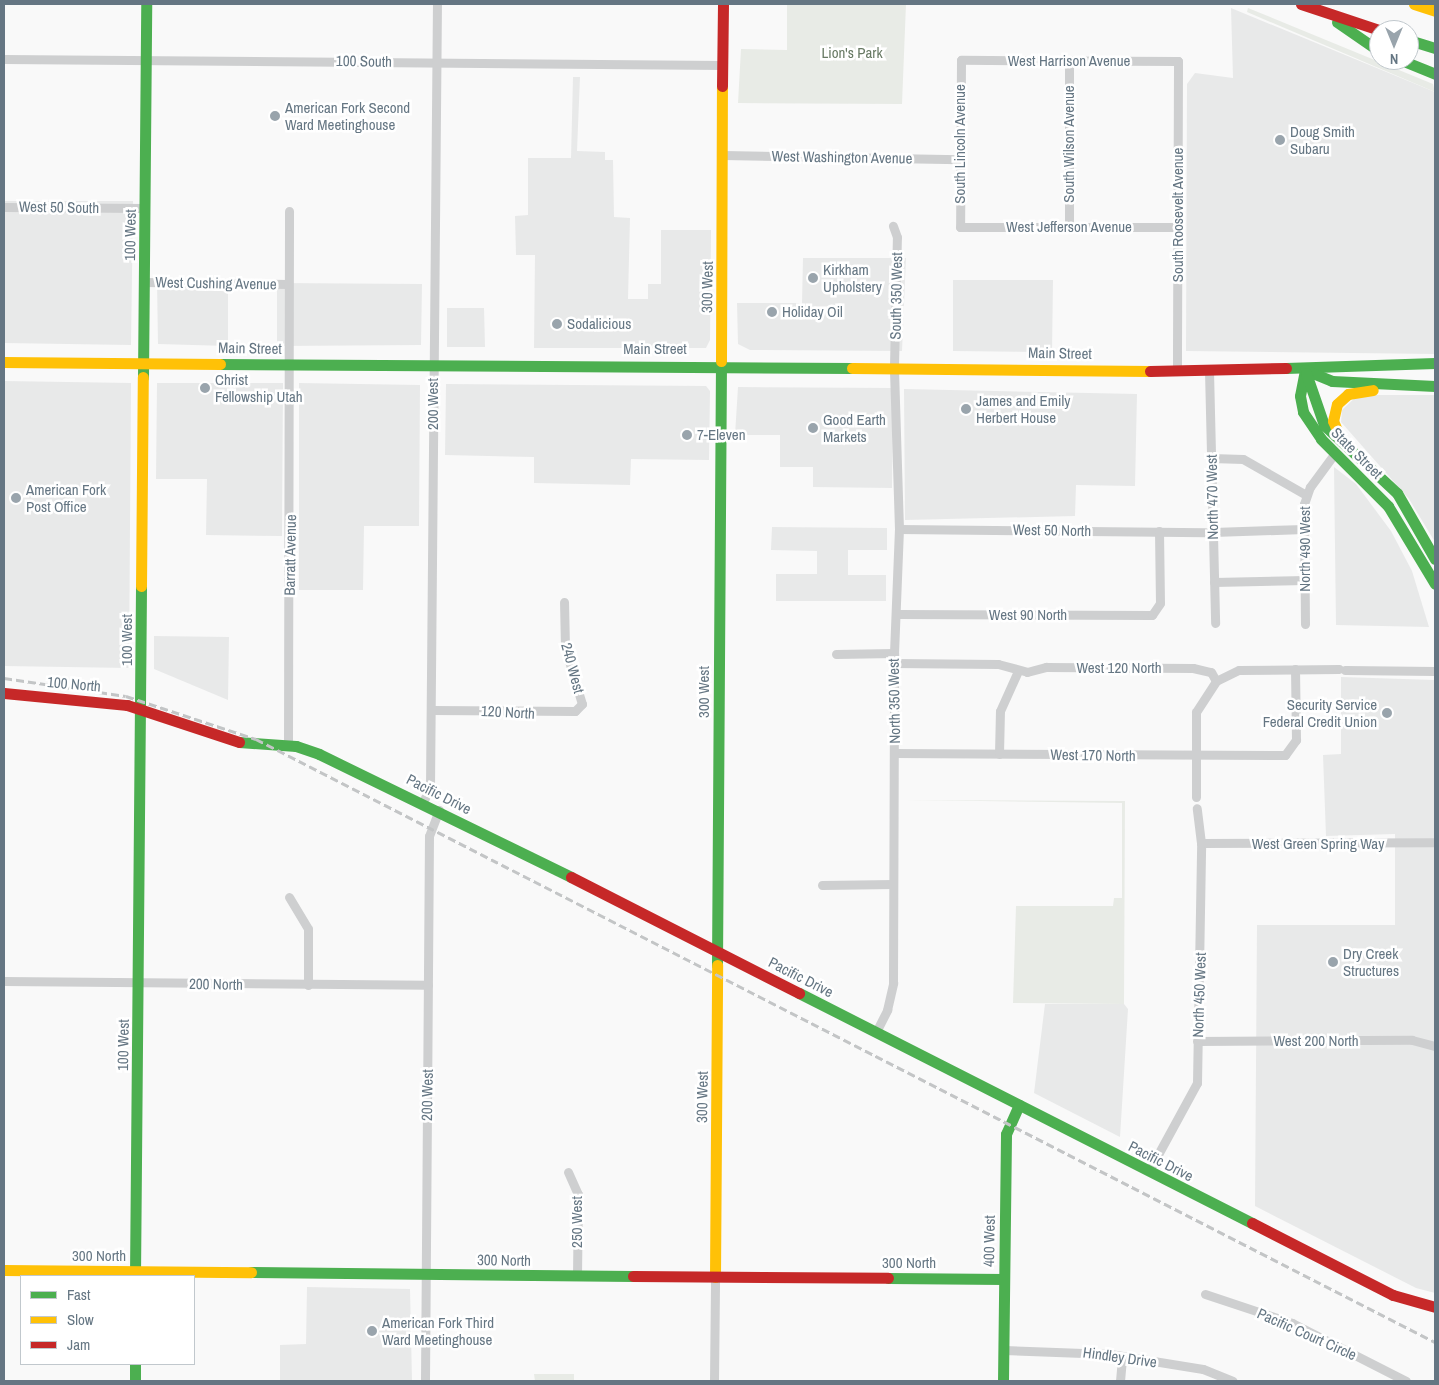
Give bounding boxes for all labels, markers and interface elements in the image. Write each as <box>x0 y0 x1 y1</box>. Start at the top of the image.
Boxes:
north arrow <box>1369 20 1419 70</box>
park label: Lion's Park <box>821 44 883 62</box>
text: N <box>1390 50 1398 68</box>
street label: 100 South <box>336 52 392 70</box>
street label: West Harrison Avenue <box>1007 52 1131 70</box>
street label: South Lincoln Avenue <box>951 84 969 204</box>
street label: South Wilson Avenue <box>1060 85 1078 203</box>
place label: American Fork Second Ward Meetinghouse <box>285 98 410 133</box>
marker: American Fork Second Ward Meetinghouse <box>269 110 281 122</box>
place label: Doug Smith Subaru <box>1290 122 1355 157</box>
marker: Doug Smith Subaru <box>1274 134 1286 146</box>
street label: West Washington Avenue <box>771 147 913 167</box>
street label: South Roosevelt Avenue <box>1169 147 1187 283</box>
street label: West 50 South <box>19 197 99 217</box>
street label: 100 West <box>121 209 139 261</box>
street label: West Jefferson Avenue <box>1006 218 1132 236</box>
street label: South 350 West <box>886 252 906 340</box>
place label: Kirkham Upholstery <box>823 260 882 295</box>
street label: 300 West <box>698 261 716 313</box>
marker: Kirkham Upholstery <box>807 272 819 284</box>
street label: West Cushing Avenue <box>155 273 277 293</box>
place label: Holiday Oil <box>782 303 843 321</box>
marker: Holiday Oil <box>766 306 778 318</box>
place label: Sodalicious <box>567 315 631 333</box>
marker: Sodalicious <box>551 318 563 330</box>
street label: Main Street <box>218 338 282 358</box>
street label: Main Street <box>623 340 687 358</box>
street label: Main Street <box>1028 343 1092 363</box>
place label: Christ Fellowship Utah <box>215 370 303 405</box>
street label: 200 West <box>424 378 442 430</box>
marker: Christ Fellowship Utah <box>199 382 211 394</box>
place label: James and Emily Herbert House <box>976 391 1070 426</box>
marker: James and Emily Herbert House <box>960 403 972 415</box>
place label: Good Earth Markets <box>823 410 886 445</box>
marker: Good Earth Markets <box>807 422 819 434</box>
street label: State Street <box>1328 424 1386 482</box>
place label: 7-Eleven <box>697 426 746 444</box>
marker: 7-Eleven <box>681 429 693 441</box>
street label: North 470 West <box>1202 454 1222 540</box>
place label: American Fork Post Office <box>26 480 106 515</box>
marker: American Fork Post Office <box>10 492 22 504</box>
street label: North 490 West <box>1296 506 1314 592</box>
street label: Barratt Avenue <box>280 514 300 596</box>
street label: West 50 North <box>1013 520 1091 540</box>
street label: West 90 North <box>989 606 1067 624</box>
street label: 100 West <box>118 614 136 666</box>
street label: 240 West <box>558 641 588 695</box>
street label: North 350 West <box>884 658 904 744</box>
street label: West 120 North <box>1076 659 1162 677</box>
street label: 300 West <box>695 666 713 718</box>
street label: 100 North <box>46 673 102 695</box>
place label: Security Service Federal Credit Union <box>1263 695 1377 730</box>
street label: 120 North <box>481 702 535 722</box>
marker: Security Service Federal Credit Union <box>1381 707 1393 719</box>
street label: West 170 North <box>1050 745 1136 765</box>
street label: Pacific Drive <box>404 770 474 818</box>
street label: West Green Spring Way <box>1252 835 1384 853</box>
place label: Dry Creek Structures <box>1343 944 1399 979</box>
street label: North 450 West <box>1189 952 1209 1038</box>
street label: Pacific Drive <box>766 953 836 1001</box>
marker: Dry Creek Structures <box>1327 956 1339 968</box>
street label: 200 North <box>189 975 243 993</box>
street label: 100 West <box>114 1019 132 1071</box>
street label: West 200 North <box>1273 1032 1359 1050</box>
street label: 200 West <box>418 1069 436 1121</box>
street label: 300 West <box>693 1071 711 1123</box>
street label: Pacific Drive <box>1126 1137 1196 1185</box>
street label: 250 West <box>568 1196 586 1248</box>
street label: 400 West <box>980 1215 998 1267</box>
street label: 300 North <box>72 1247 126 1265</box>
street label: 300 North <box>477 1251 531 1269</box>
street label: 300 North <box>882 1254 936 1272</box>
legend <box>20 1275 195 1365</box>
text: Fast <box>67 1284 90 1305</box>
street label: Pacific Court Circle <box>1255 1304 1359 1364</box>
text: Slow <box>67 1309 94 1330</box>
place label: American Fork Third Ward Meetinghouse <box>382 1313 494 1348</box>
marker: American Fork Third Ward Meetinghouse <box>366 1325 378 1337</box>
text: Jam <box>67 1334 90 1355</box>
street label: Hindley Drive <box>1082 1343 1158 1371</box>

